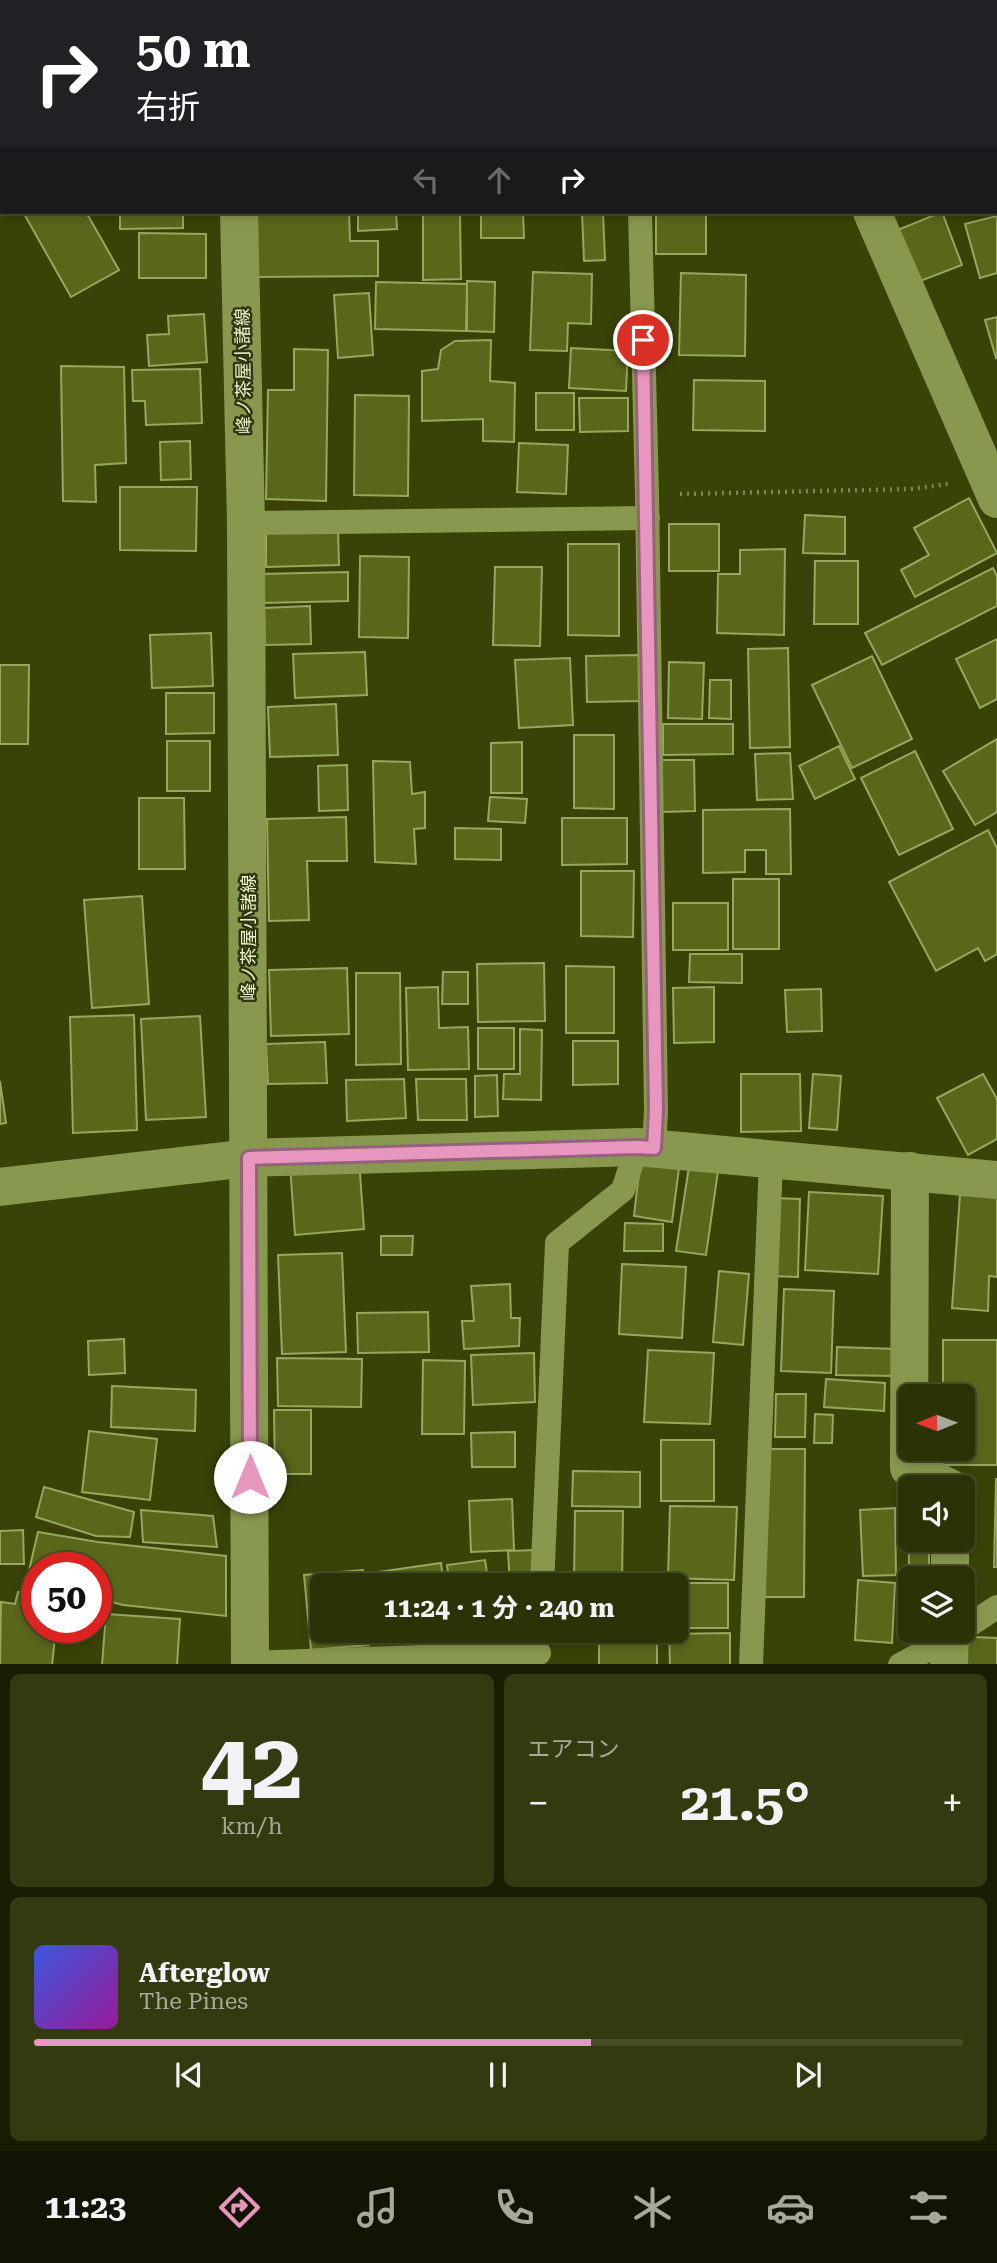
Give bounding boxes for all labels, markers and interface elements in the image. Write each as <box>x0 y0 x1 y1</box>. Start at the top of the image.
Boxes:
text: 50 m <box>136 22 251 79</box>
icon: right <box>21 28 112 119</box>
text: 右折 <box>136 88 200 126</box>
icon: left <box>407 161 445 199</box>
icon: ahead <box>480 161 518 199</box>
icon: right <box>553 161 591 199</box>
street label: 峰ノ茶屋小諸線 <box>231 308 255 434</box>
pin <box>613 310 673 370</box>
icon: arrive <box>624 321 662 359</box>
street label: 峰ノ茶屋小諸線 <box>238 875 259 1001</box>
north arrow <box>898 1384 975 1461</box>
map controls <box>898 1384 975 1643</box>
position arrow <box>213 1440 287 1514</box>
button: sound <box>898 1475 975 1552</box>
speed limit sign: 50 <box>21 1552 112 1643</box>
button: layers <box>898 1566 975 1643</box>
text: 11:24 · 1 分 · 240 m <box>383 1593 615 1623</box>
text: 42 <box>201 1714 303 1820</box>
text: エアコン <box>528 1736 620 1763</box>
text: 21.5° <box>680 1772 810 1833</box>
text: − <box>528 1781 549 1825</box>
text: + <box>942 1781 963 1825</box>
text: km/h <box>221 1813 283 1840</box>
text: Afterglow <box>139 1958 270 1988</box>
text: The Pines <box>139 1988 248 2015</box>
icon: previous <box>170 2056 208 2094</box>
icon: pause <box>479 2056 517 2094</box>
icon: next <box>789 2056 827 2094</box>
icon: directions <box>215 2183 264 2232</box>
icon: music <box>353 2183 402 2232</box>
icon: phone <box>490 2183 539 2232</box>
icon: climate <box>628 2183 677 2232</box>
icon: car <box>766 2183 815 2232</box>
icon: filters <box>904 2183 953 2232</box>
text: 11:23 <box>44 2188 126 2226</box>

